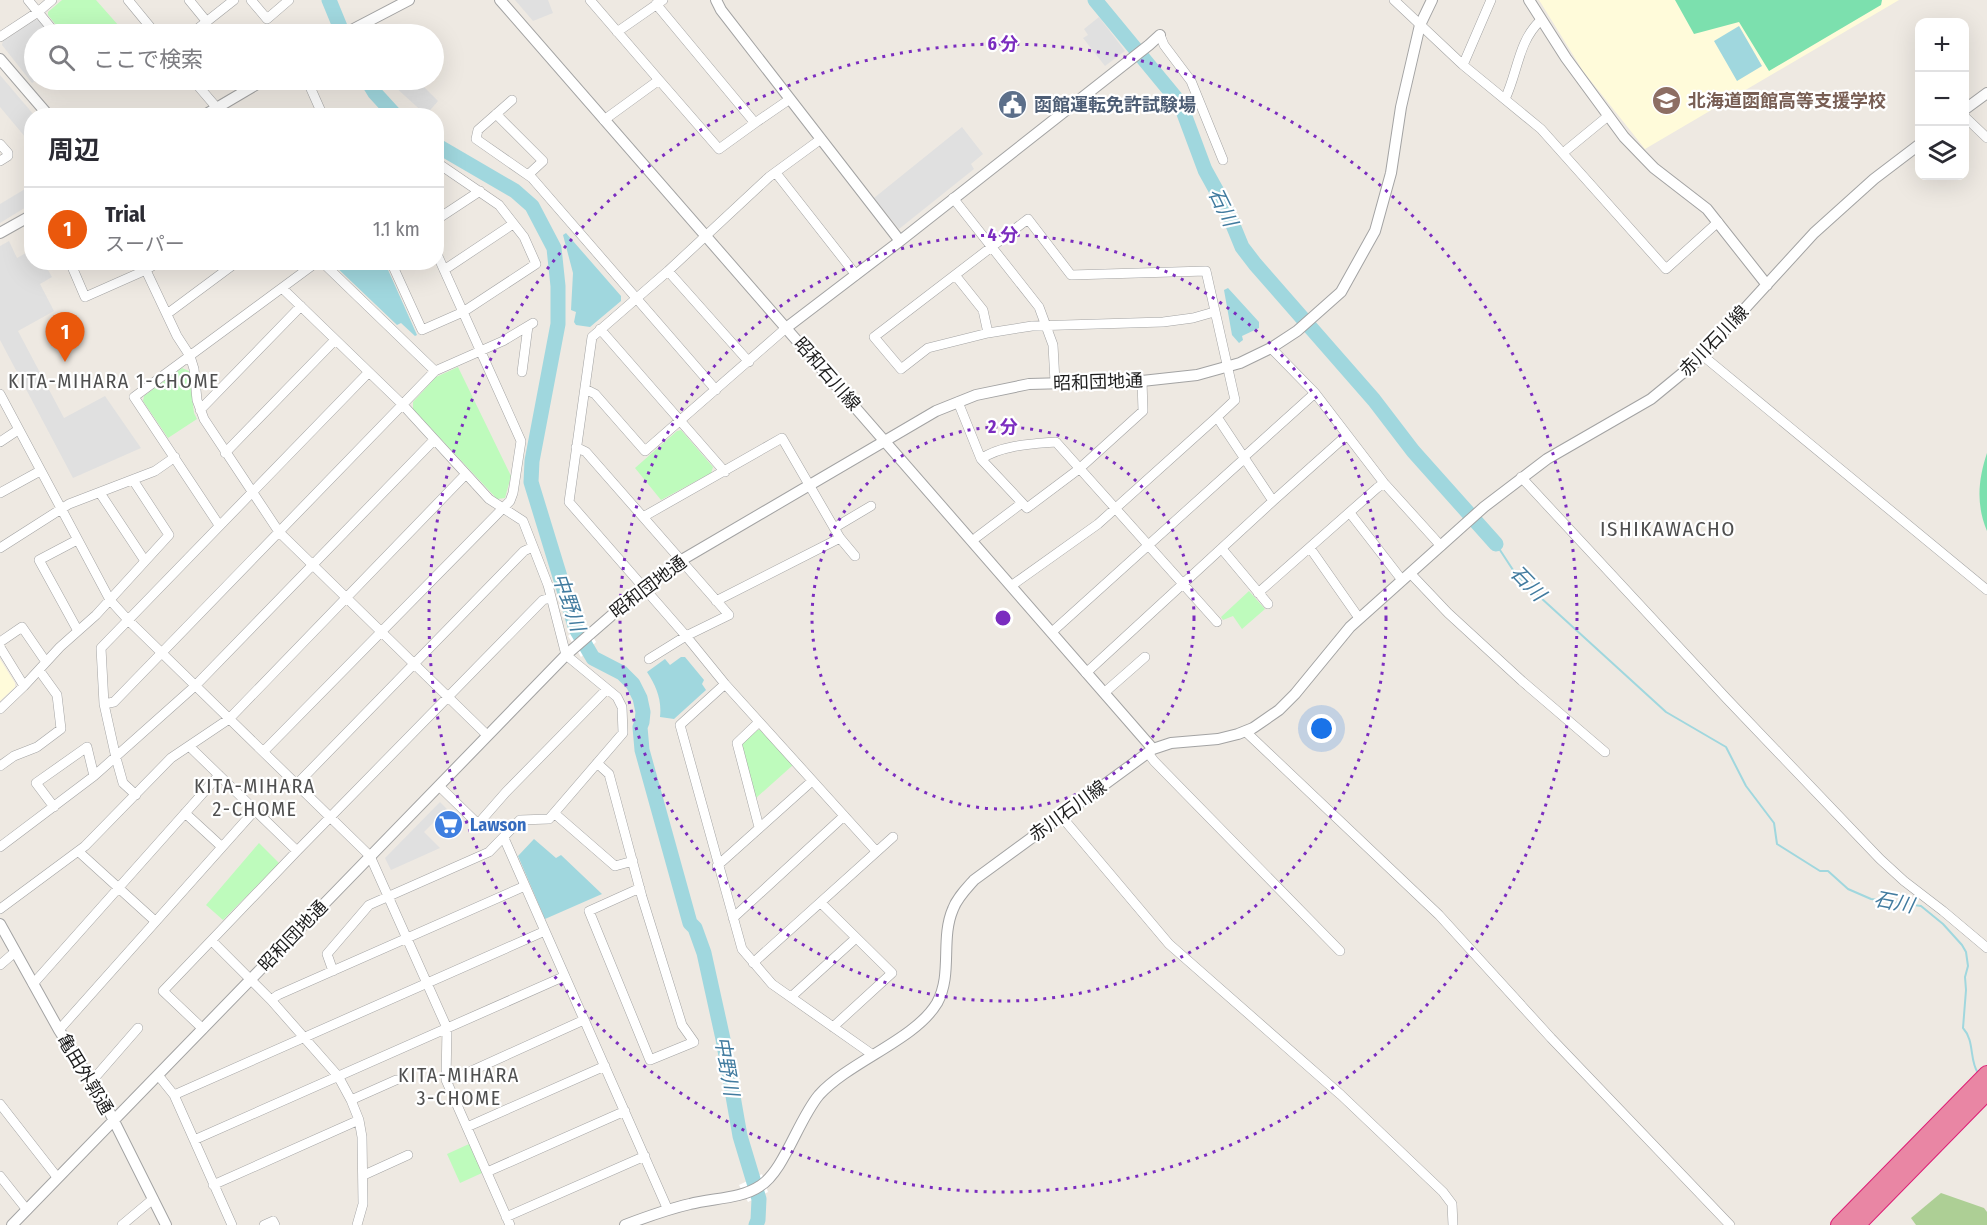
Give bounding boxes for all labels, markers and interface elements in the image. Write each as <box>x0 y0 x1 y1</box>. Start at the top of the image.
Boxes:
map controls <box>1915 18 1969 180</box>
button: + <box>1915 18 1969 72</box>
search box <box>24 24 444 90</box>
text: 6 分 <box>987 33 1019 55</box>
icon: search <box>45 41 78 74</box>
text: ここで検索 <box>93 46 203 73</box>
button: − <box>1915 72 1969 126</box>
school or university icon: 北海道函館高等支援学校 <box>1651 85 1683 117</box>
public building icon: 函館運転免許試験場 <box>997 89 1029 121</box>
place label: 北海道函館高等支援学校 <box>1688 90 1886 112</box>
place label: 函館運転免許試験場 <box>1034 94 1196 116</box>
button: layers <box>1915 126 1969 180</box>
text: 周辺 <box>48 135 100 166</box>
water label: 石川 <box>1203 184 1243 232</box>
text: Trial <box>105 201 146 228</box>
text: 1 <box>63 217 72 241</box>
text: 1.1 km <box>373 217 420 241</box>
text: 4 分 <box>988 224 1019 246</box>
text: スーパー <box>105 232 185 256</box>
street label: 赤川石川線 <box>1675 301 1753 381</box>
pin: 1 <box>46 312 84 362</box>
street label: 昭和石川線 <box>789 333 865 415</box>
district label: KITA-MIHARA 1-CHOME <box>8 369 220 393</box>
street label: 昭和団地通 <box>1053 369 1143 395</box>
text: 2 分 <box>987 416 1018 438</box>
district label: ISHIKAWACHO <box>1600 516 1736 542</box>
street label: 昭和団地通 <box>605 551 691 623</box>
water label: 石川 <box>1505 560 1552 607</box>
water label: 中野川 <box>548 570 591 636</box>
centre of rings <box>993 608 1013 628</box>
your location <box>1307 714 1336 743</box>
district label: KITA-MIHARA 2-CHOME <box>194 774 316 821</box>
street label: 赤川石川線 <box>1025 776 1111 846</box>
supermarket icon: Lawson <box>433 809 465 841</box>
place label: Lawson <box>470 814 526 836</box>
water label: 石川 <box>1872 886 1918 918</box>
street label: 昭和団地通 <box>254 896 332 976</box>
street label: 亀田外郭通 <box>52 1030 118 1118</box>
water label: 中野川 <box>710 1034 744 1100</box>
district label: KITA-MIHARA 3-CHOME <box>398 1063 520 1110</box>

